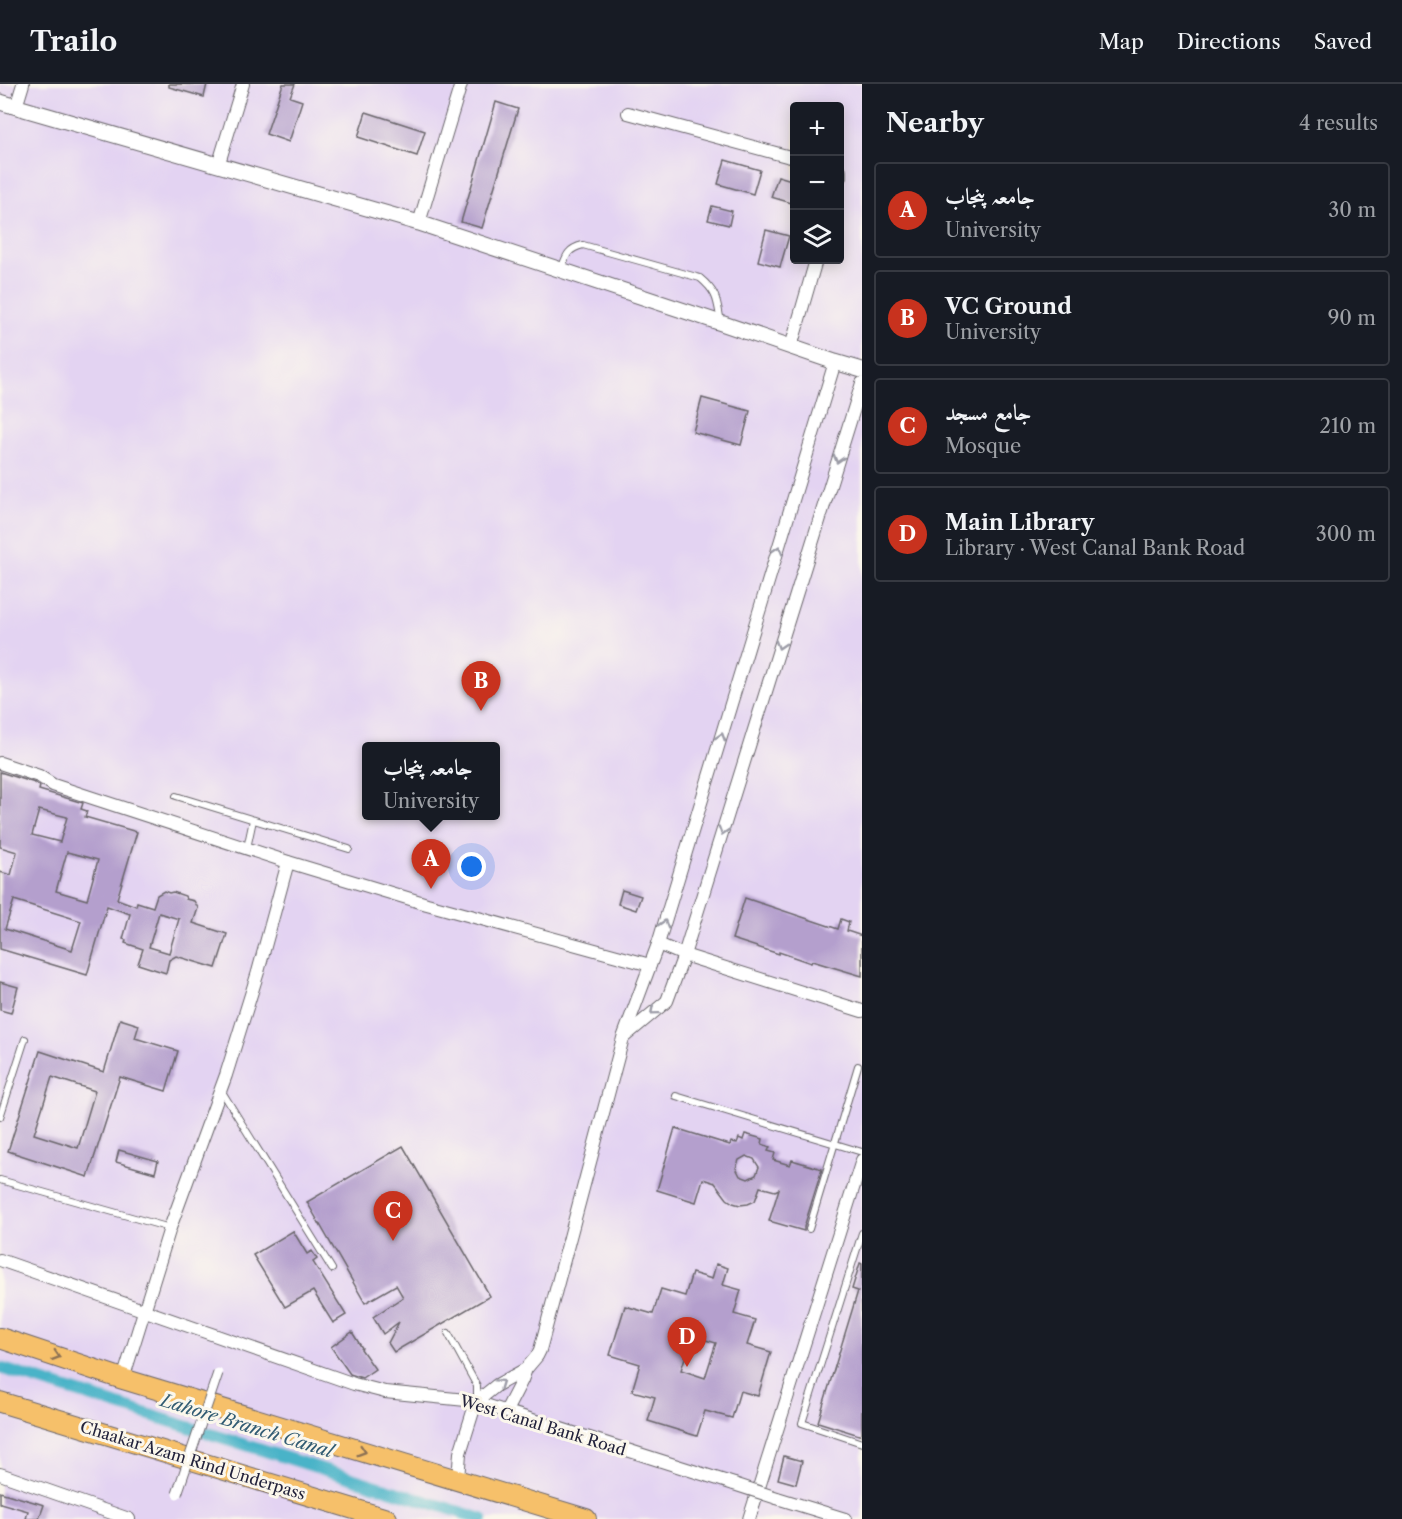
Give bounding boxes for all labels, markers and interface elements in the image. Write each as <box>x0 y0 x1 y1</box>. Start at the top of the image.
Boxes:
text: Trailo <box>30 24 117 58</box>
text: Map <box>1099 29 1144 54</box>
text: Directions <box>1177 29 1281 54</box>
text: Saved <box>1314 29 1372 54</box>
map controls <box>790 102 844 264</box>
button: + <box>790 102 844 156</box>
text: Nearby <box>886 107 984 139</box>
text: 4 results <box>1299 111 1378 135</box>
button: − <box>790 156 844 210</box>
text: جامعہ پنجاب <box>945 183 1035 210</box>
text: A <box>900 198 915 222</box>
text: 30 m <box>1328 198 1376 222</box>
button: layers <box>790 210 844 264</box>
text: University <box>945 218 1041 242</box>
text: VC Ground <box>945 293 1072 320</box>
text: B <box>900 306 915 330</box>
text: 90 m <box>1328 306 1376 330</box>
text: University <box>945 320 1041 344</box>
text: جامع مسجد <box>945 399 1031 426</box>
text: C <box>899 414 916 438</box>
text: 210 m <box>1319 414 1376 438</box>
text: Mosque <box>945 434 1021 458</box>
one-way arrow <box>833 453 845 464</box>
text: Main Library <box>945 509 1094 536</box>
text: D <box>899 522 916 546</box>
text: 300 m <box>1316 522 1376 546</box>
text: Library · West Canal Bank Road <box>945 536 1245 560</box>
one-way arrow <box>771 546 783 556</box>
one-way arrow <box>775 639 787 650</box>
pin: B <box>462 662 500 711</box>
one-way arrow <box>714 732 726 743</box>
popup <box>362 742 500 820</box>
text: جامعہ پنجاب <box>383 754 473 781</box>
text: University <box>383 789 479 813</box>
one-way arrow <box>717 825 730 836</box>
pin: A <box>412 840 450 889</box>
your location <box>457 852 486 881</box>
one-way arrow <box>657 919 669 930</box>
one-way arrow <box>650 1004 661 1015</box>
pin: C <box>374 1192 412 1241</box>
pin: D <box>668 1318 706 1367</box>
one-way arrow <box>50 1349 60 1362</box>
one-way arrow <box>494 1380 505 1391</box>
water label: Lahore Branch Canal <box>156 1389 338 1463</box>
street label: West Canal Bank Road <box>457 1390 629 1460</box>
street label: Chaakar Azam Rind Underpass <box>78 1416 308 1504</box>
one-way arrow <box>356 1444 367 1456</box>

